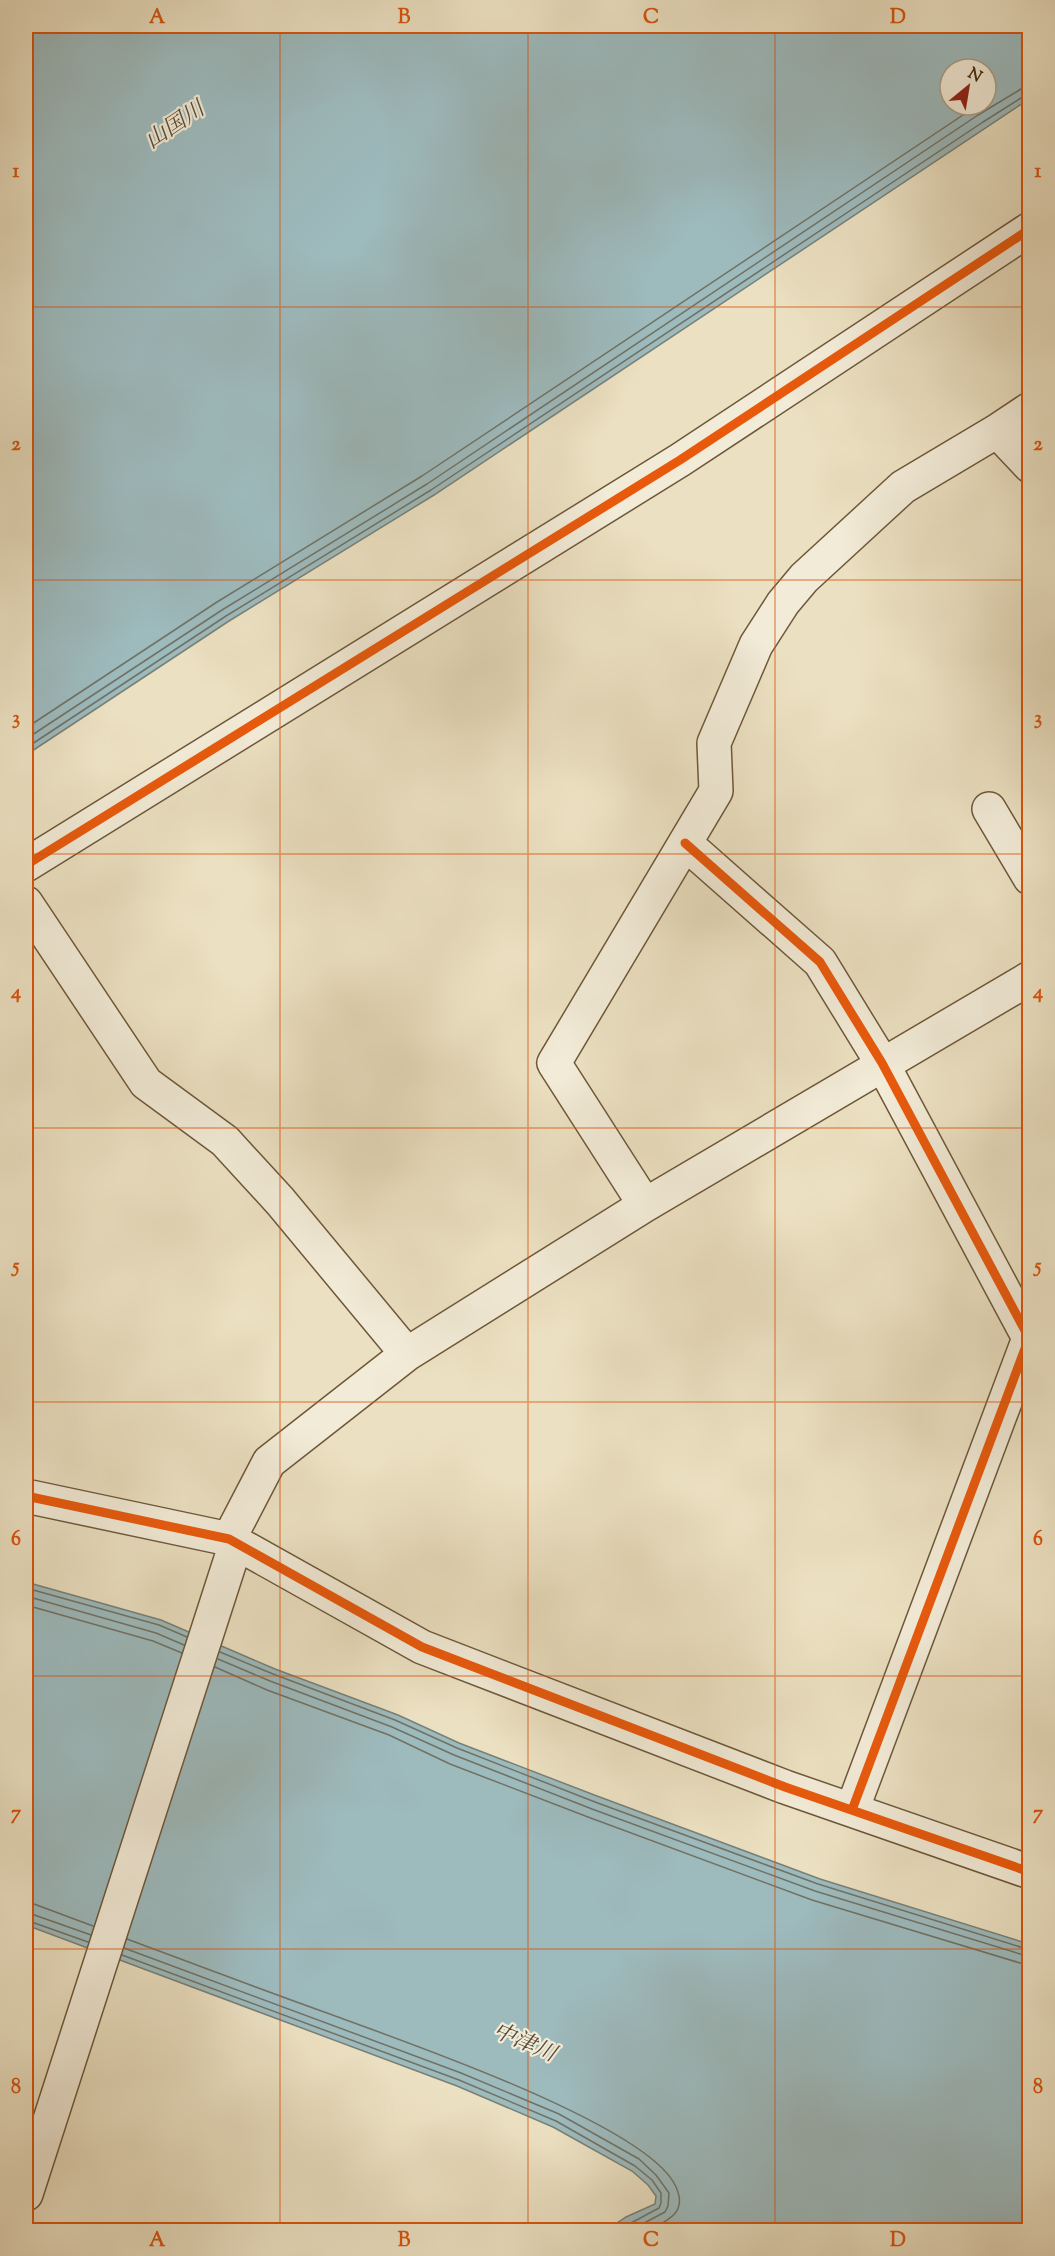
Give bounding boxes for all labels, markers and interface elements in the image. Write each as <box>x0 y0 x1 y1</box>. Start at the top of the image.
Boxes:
text: A <box>149 4 166 33</box>
text: B <box>398 4 411 33</box>
text: C <box>643 4 659 33</box>
text: D <box>890 4 906 33</box>
north arrow <box>938 57 998 117</box>
text: N <box>963 63 986 89</box>
water label: 山国川 <box>139 94 214 158</box>
text: 1 <box>13 158 20 187</box>
text: 1 <box>1035 158 1042 187</box>
text: 2 <box>11 431 21 460</box>
text: 2 <box>1033 431 1043 460</box>
text: 3 <box>12 705 20 734</box>
text: 3 <box>1034 705 1042 734</box>
text: 4 <box>10 979 21 1008</box>
text: 4 <box>1032 979 1043 1008</box>
text: 5 <box>11 1253 20 1282</box>
text: 5 <box>1033 1253 1042 1282</box>
text: 6 <box>11 1526 21 1555</box>
text: 6 <box>1033 1526 1043 1555</box>
text: 7 <box>11 1800 22 1829</box>
text: 7 <box>1033 1800 1044 1829</box>
water label: 中津川 <box>487 2016 562 2072</box>
text: 8 <box>11 2074 21 2103</box>
text: 8 <box>1033 2074 1043 2103</box>
text: A <box>149 2227 166 2256</box>
text: B <box>398 2227 411 2256</box>
text: C <box>643 2227 659 2256</box>
text: D <box>890 2227 906 2256</box>

